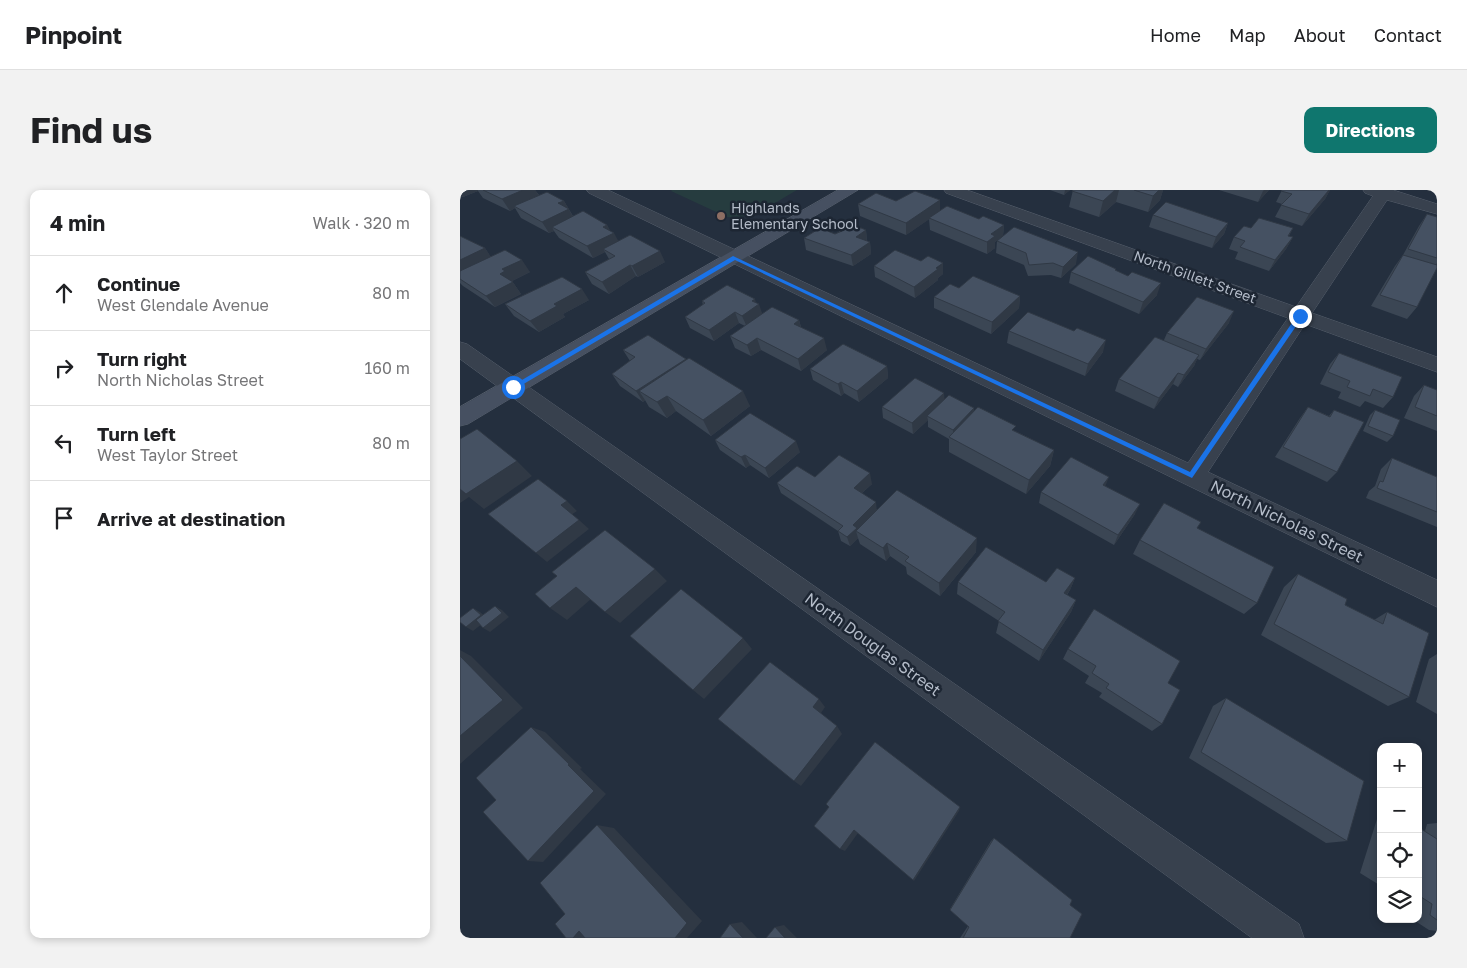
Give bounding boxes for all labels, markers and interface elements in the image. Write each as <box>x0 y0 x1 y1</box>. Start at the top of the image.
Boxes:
text: Pinpoint <box>25 20 122 49</box>
text: Home <box>1150 24 1201 46</box>
text: Map <box>1229 24 1266 46</box>
text: About <box>1294 24 1346 46</box>
text: Contact <box>1374 24 1442 46</box>
button: Directions <box>1304 107 1437 153</box>
text: Find us <box>30 109 152 151</box>
place label: Highlands Elementary School <box>731 199 858 232</box>
text: 4 min <box>50 210 105 236</box>
marker: Highlands Elementary School <box>715 210 727 222</box>
text: Walk · 320 m <box>313 213 410 233</box>
street label: North Gillett Street <box>1132 246 1259 307</box>
text: Continue <box>97 272 180 295</box>
icon: ahead <box>50 279 78 307</box>
text: 80 m <box>372 283 410 303</box>
text: West Glendale Avenue <box>97 295 269 315</box>
route end <box>1289 305 1312 328</box>
text: Turn right <box>97 347 187 370</box>
icon: right <box>50 354 78 382</box>
text: 160 m <box>364 358 410 378</box>
text: North Nicholas Street <box>97 370 264 390</box>
route start <box>502 376 525 399</box>
text: Turn left <box>97 422 176 445</box>
icon: left <box>50 429 78 457</box>
text: 80 m <box>372 433 410 453</box>
text: West Taylor Street <box>97 445 238 465</box>
street label: North Nicholas Street <box>1207 475 1367 567</box>
icon: arrive <box>50 504 78 532</box>
text: Arrive at destination <box>97 507 285 530</box>
street label: North Douglas Street <box>801 588 945 700</box>
map controls <box>1377 743 1422 923</box>
button: + <box>1377 743 1422 788</box>
button: − <box>1377 788 1422 833</box>
button: locate <box>1377 833 1422 878</box>
button: layers <box>1377 878 1422 923</box>

